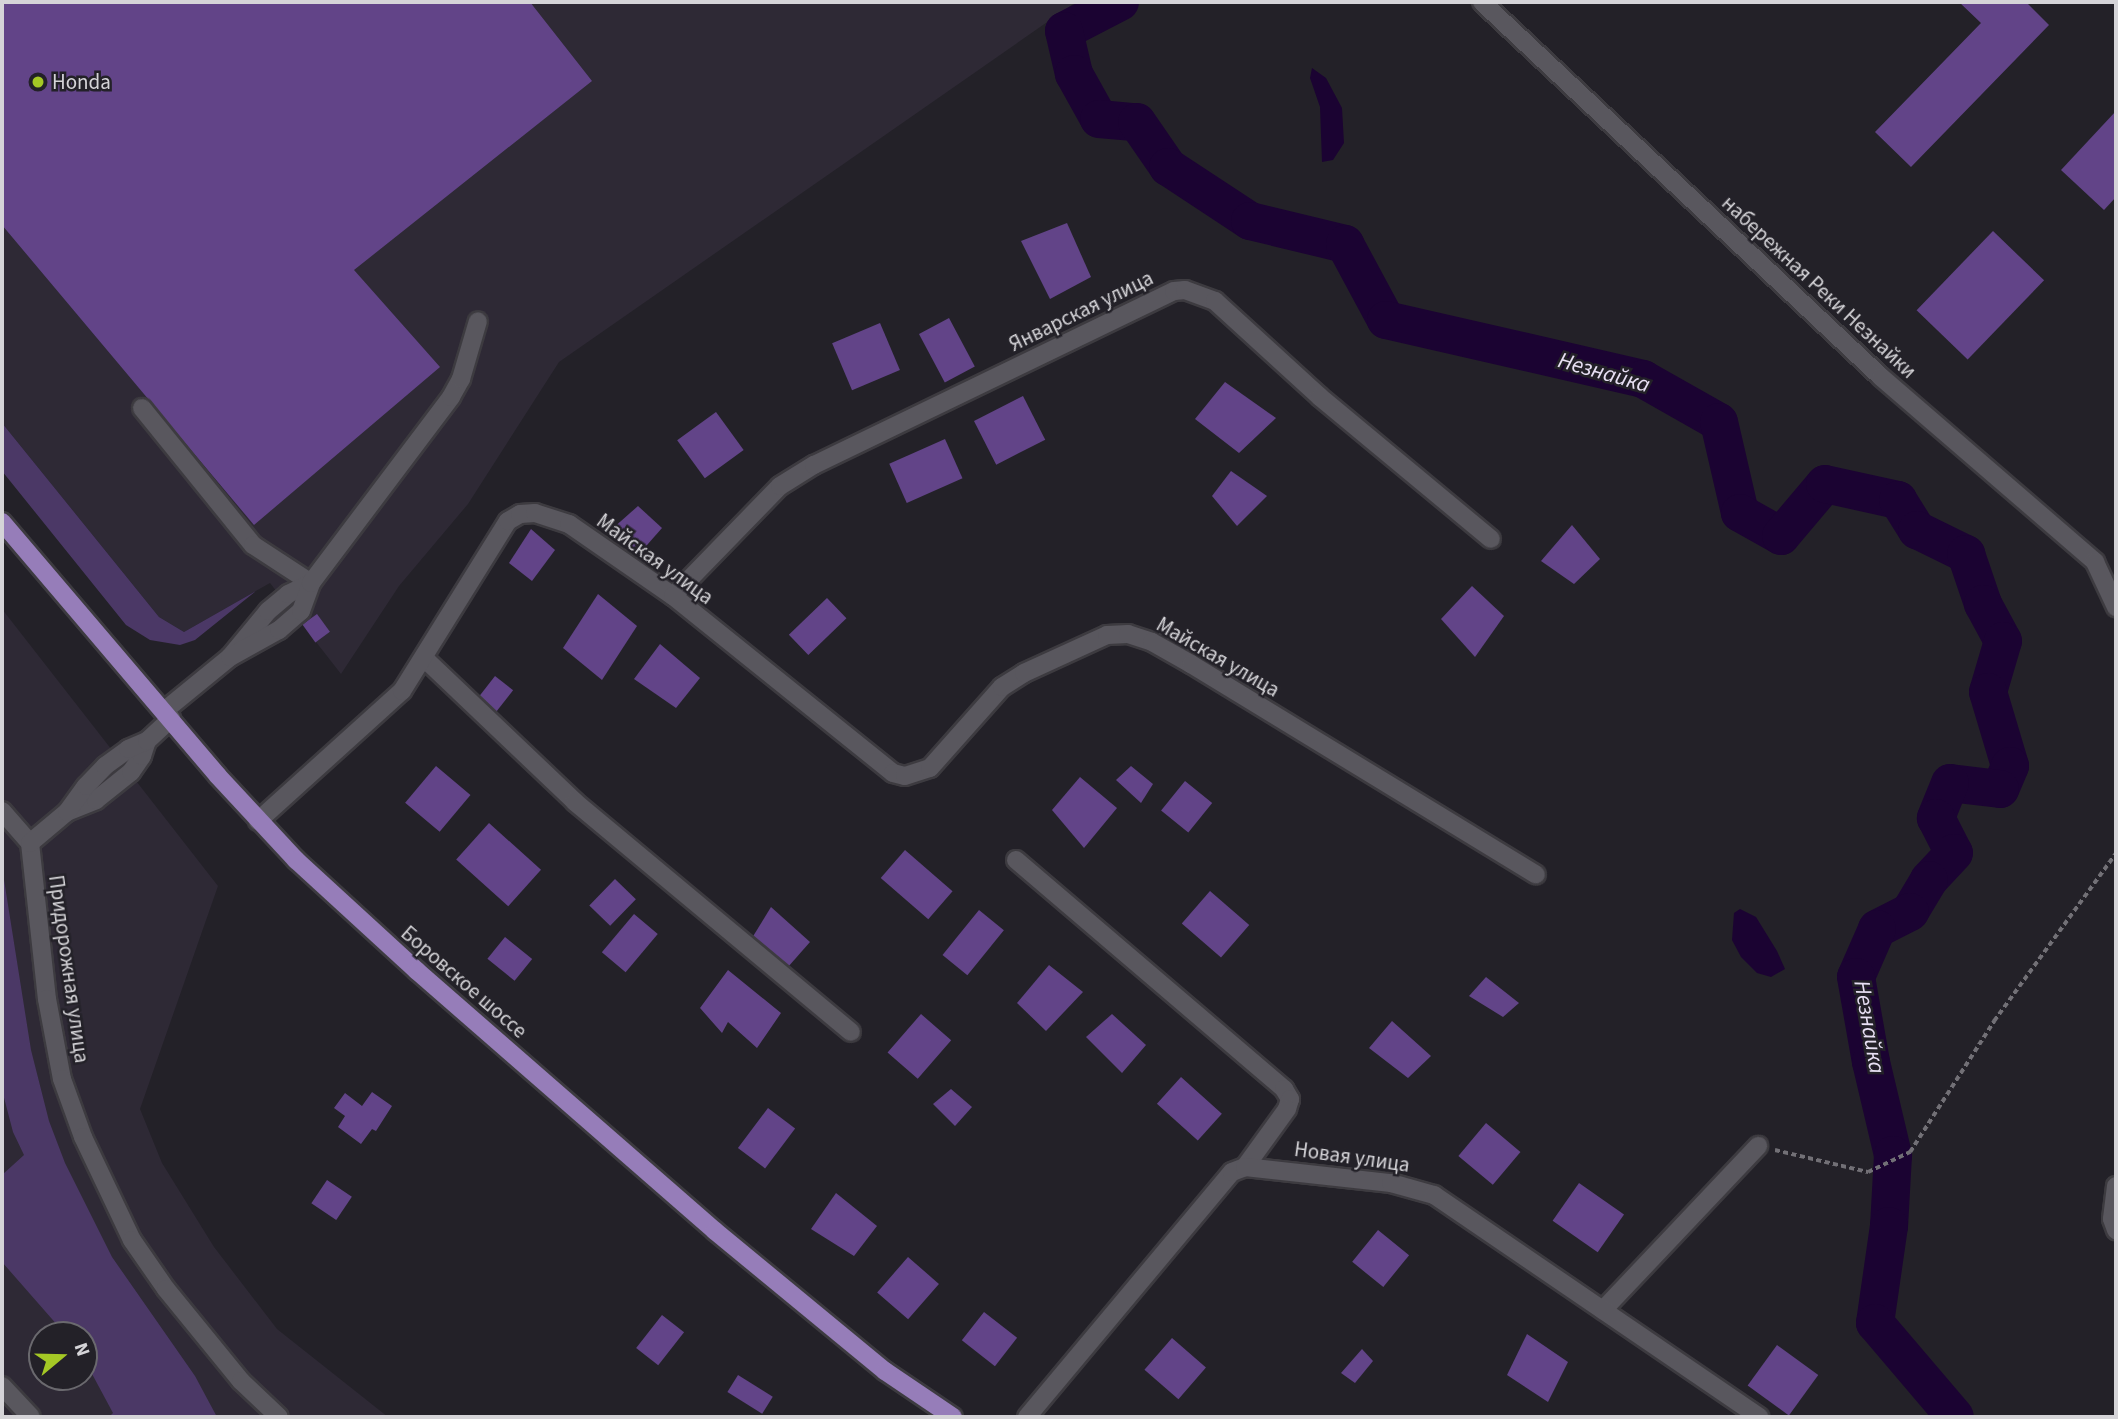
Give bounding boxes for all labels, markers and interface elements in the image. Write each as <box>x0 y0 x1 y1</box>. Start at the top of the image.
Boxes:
place label: Honda <box>52 69 111 95</box>
marker: Honda <box>30 74 46 90</box>
street label: набережная Реки Незнайки <box>1717 190 1921 384</box>
street label: Январская улица <box>1005 265 1157 357</box>
water label: Незнайка <box>1555 347 1653 399</box>
street label: Майская улица <box>592 508 718 610</box>
street label: Майская улица <box>1152 612 1284 702</box>
street label: Придорожная улица <box>43 873 95 1065</box>
street label: Боровское шоссе <box>396 920 532 1044</box>
water label: Незнайка <box>1847 978 1891 1076</box>
street label: Новая улица <box>1293 1136 1411 1178</box>
north arrow <box>28 1321 98 1391</box>
text: N <box>67 1339 96 1360</box>

